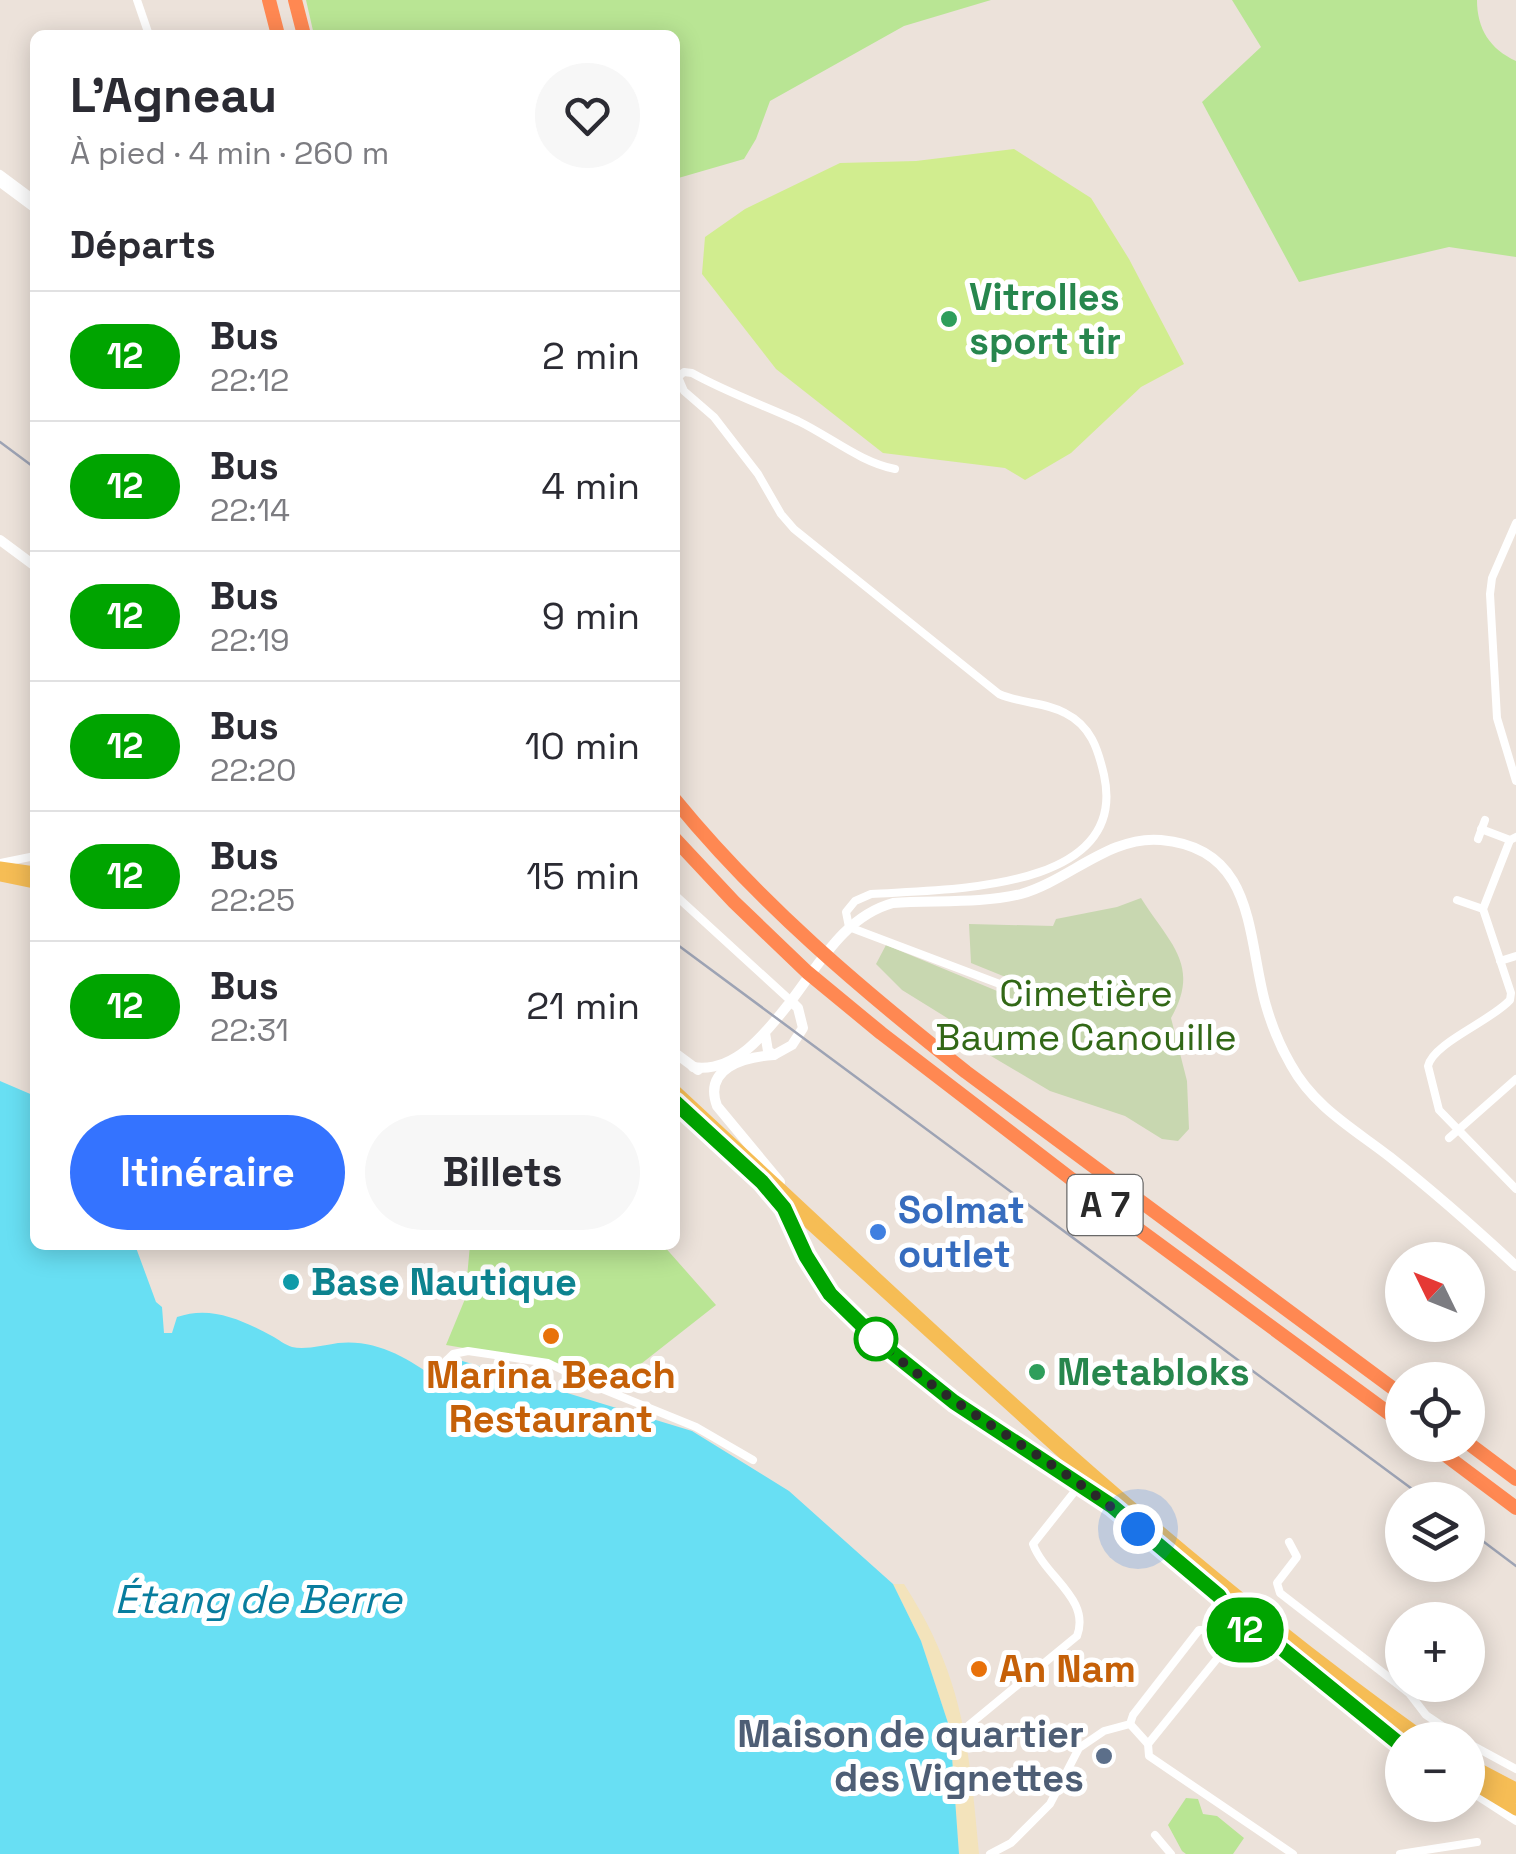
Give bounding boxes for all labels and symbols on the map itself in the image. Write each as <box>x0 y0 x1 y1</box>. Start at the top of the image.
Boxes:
place label: Vitrolles sport tir <box>969 273 1121 365</box>
marker: Vitrolles sport tir <box>938 308 960 330</box>
park label: Cimetière Baume Canouille <box>935 969 1237 1061</box>
road number: A 7 <box>1068 1175 1142 1235</box>
place label: Solmat outlet <box>898 1186 1025 1278</box>
marker: Solmat outlet <box>867 1221 889 1243</box>
north arrow <box>1385 1242 1485 1342</box>
place label: Base Nautique <box>311 1258 577 1306</box>
marker: Base Nautique <box>280 1271 302 1293</box>
unlabelled marker <box>855 1318 897 1360</box>
marker: Marina Beach Restaurant <box>540 1325 562 1347</box>
place label: Metabloks <box>1057 1348 1250 1396</box>
place label: Marina Beach Restaurant <box>426 1351 676 1443</box>
marker: Metabloks <box>1026 1361 1048 1383</box>
your location <box>1113 1504 1163 1554</box>
water label: Étang de Berre <box>114 1574 403 1625</box>
line badge: 12 <box>1200 1598 1290 1662</box>
place label: An Nam <box>999 1645 1136 1693</box>
marker: An Nam <box>968 1658 990 1680</box>
place label: Maison de quartier des Vignettes <box>737 1710 1084 1802</box>
marker: Maison de quartier des Vignettes <box>1093 1745 1115 1767</box>

